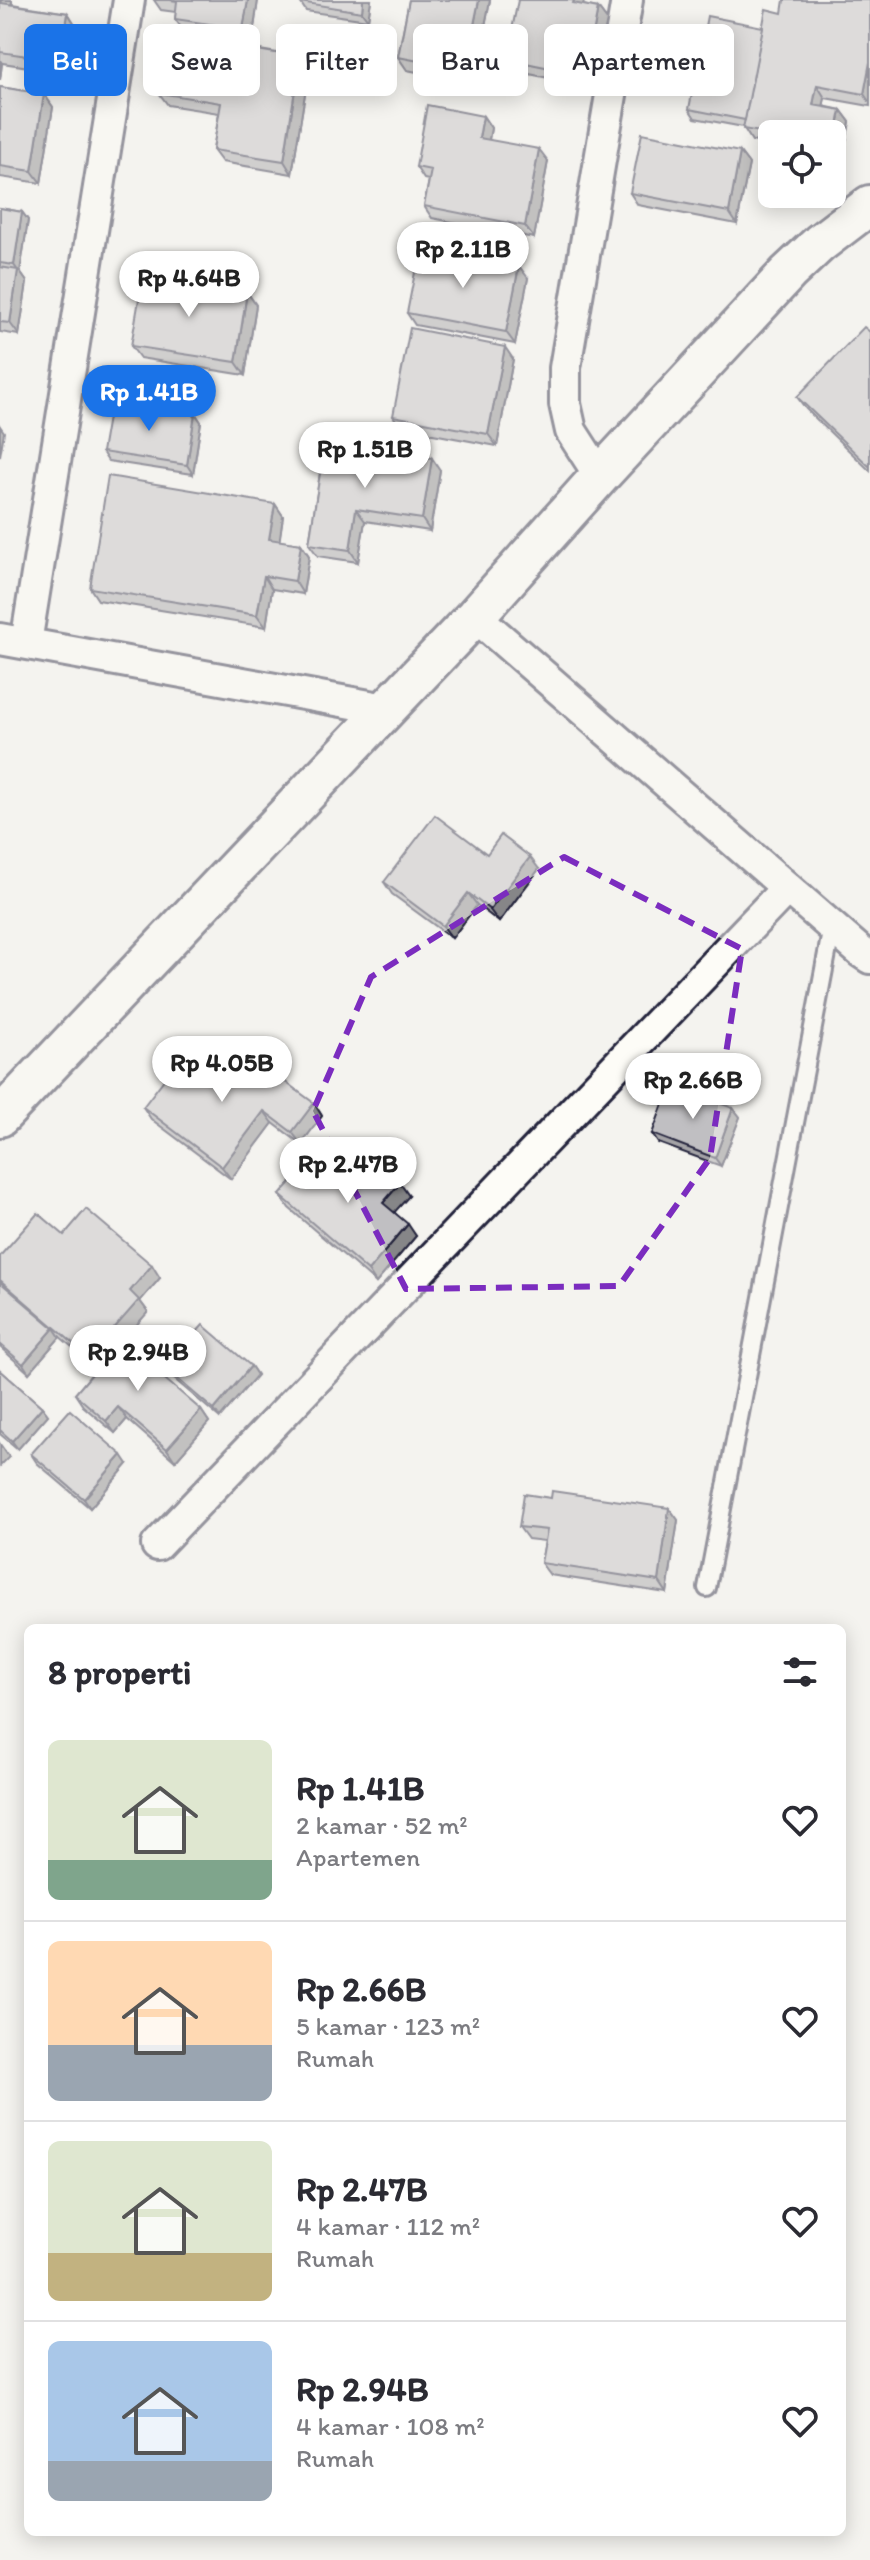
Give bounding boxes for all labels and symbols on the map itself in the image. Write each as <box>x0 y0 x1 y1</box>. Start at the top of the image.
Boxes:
pin: Rp 2.11B <box>380 222 546 290</box>
pin: Rp 4.64B <box>106 251 272 319</box>
pin: Rp 1.41B <box>66 365 232 433</box>
pin: Rp 1.51B <box>282 422 448 490</box>
pin: Rp 4.05B <box>139 1036 305 1104</box>
pin: Rp 2.66B <box>610 1053 776 1121</box>
pin: Rp 2.47B <box>265 1137 431 1205</box>
pin: Rp 2.94B <box>55 1325 221 1393</box>

